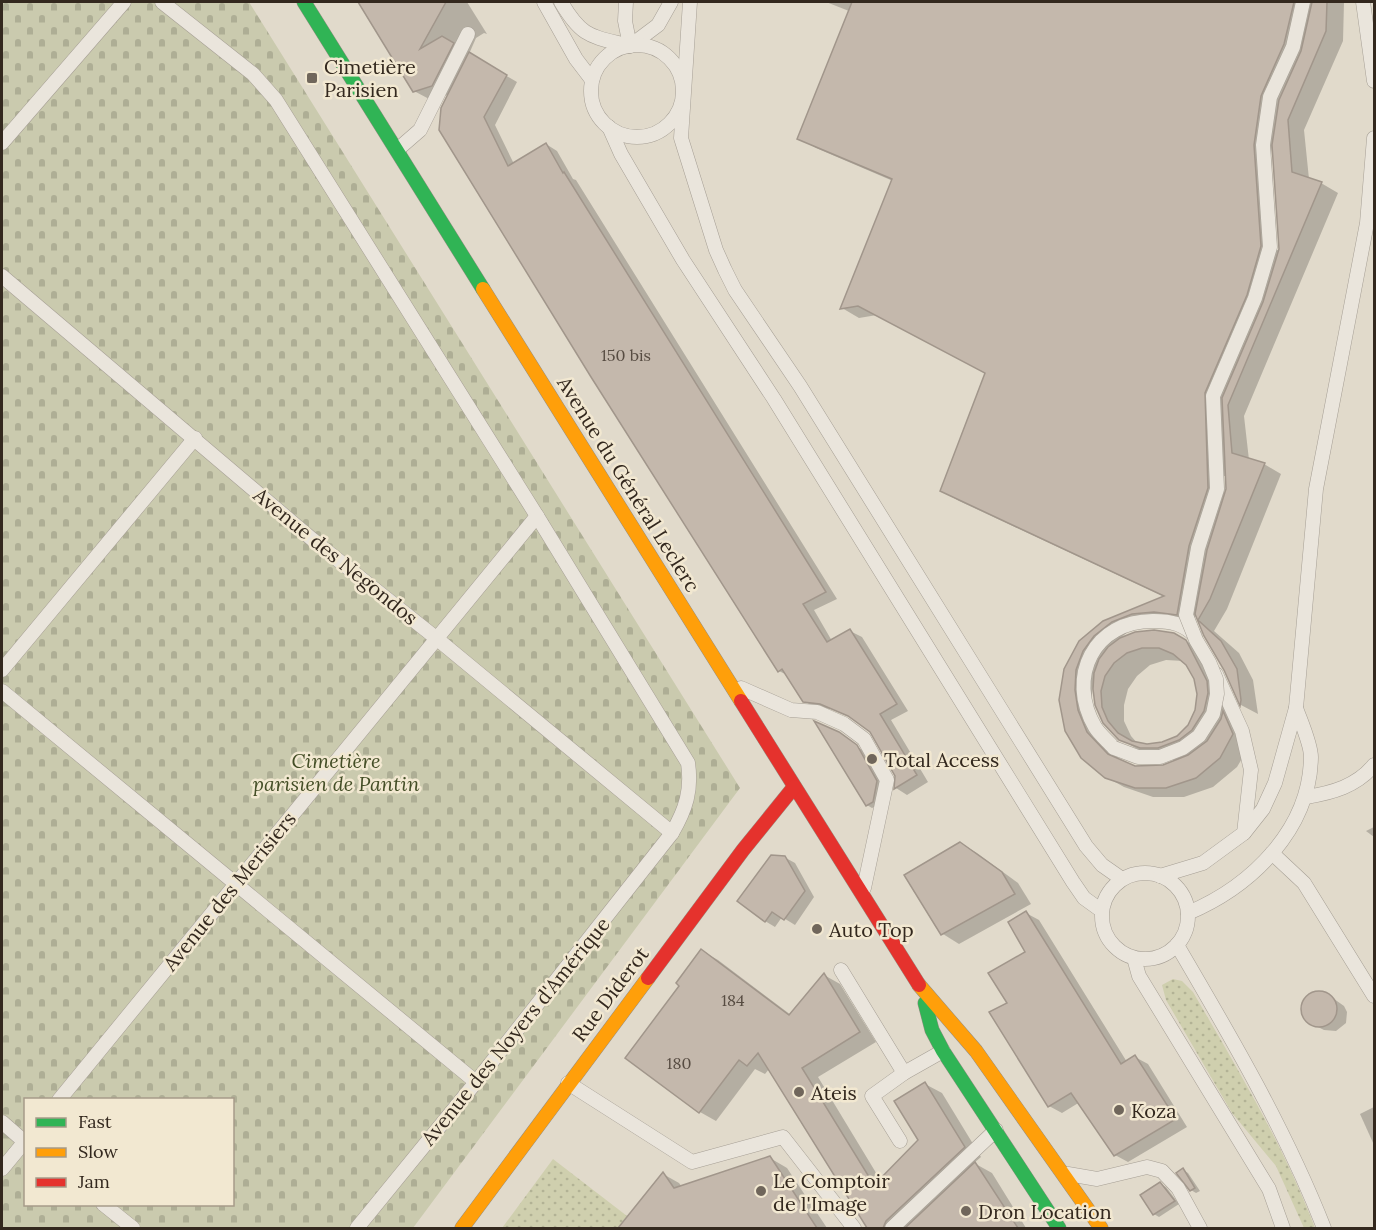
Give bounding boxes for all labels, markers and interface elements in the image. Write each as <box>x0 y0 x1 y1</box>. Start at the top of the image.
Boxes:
place label: Cimetière Parisien <box>324 54 416 102</box>
marker: Cimetière Parisien <box>305 71 319 85</box>
house number: 150 bis <box>601 345 651 365</box>
street label: Avenue du Général Leclerc <box>552 371 706 596</box>
street label: Avenue des Negondos <box>248 481 423 630</box>
place label: Total Access <box>884 747 999 772</box>
park label: Cimetière parisien de Pantin <box>253 748 420 796</box>
marker: Total Access <box>865 752 879 766</box>
street label: Avenue des Merisiers <box>157 806 301 976</box>
street label: Avenue des Noyers d'Amérique <box>415 912 615 1151</box>
place label: Auto Top <box>828 917 914 942</box>
marker: Auto Top <box>810 922 824 936</box>
street label: Rue Diderot <box>566 942 654 1046</box>
house number: 184 <box>721 990 745 1010</box>
house number: 180 <box>667 1053 691 1073</box>
place label: Ateis <box>810 1080 857 1105</box>
marker: Ateis <box>792 1085 806 1099</box>
legend <box>24 1098 234 1206</box>
place label: Koza <box>1131 1098 1177 1123</box>
marker: Koza <box>1112 1103 1126 1117</box>
text: Fast <box>78 1110 112 1133</box>
text: Slow <box>78 1140 118 1163</box>
place label: Le Comptoir de l'Image <box>773 1168 890 1216</box>
text: Jam <box>77 1170 110 1193</box>
marker: Le Comptoir de l'Image <box>754 1184 768 1198</box>
place label: Dron Location <box>978 1199 1112 1224</box>
marker: Dron Location <box>959 1204 973 1218</box>

